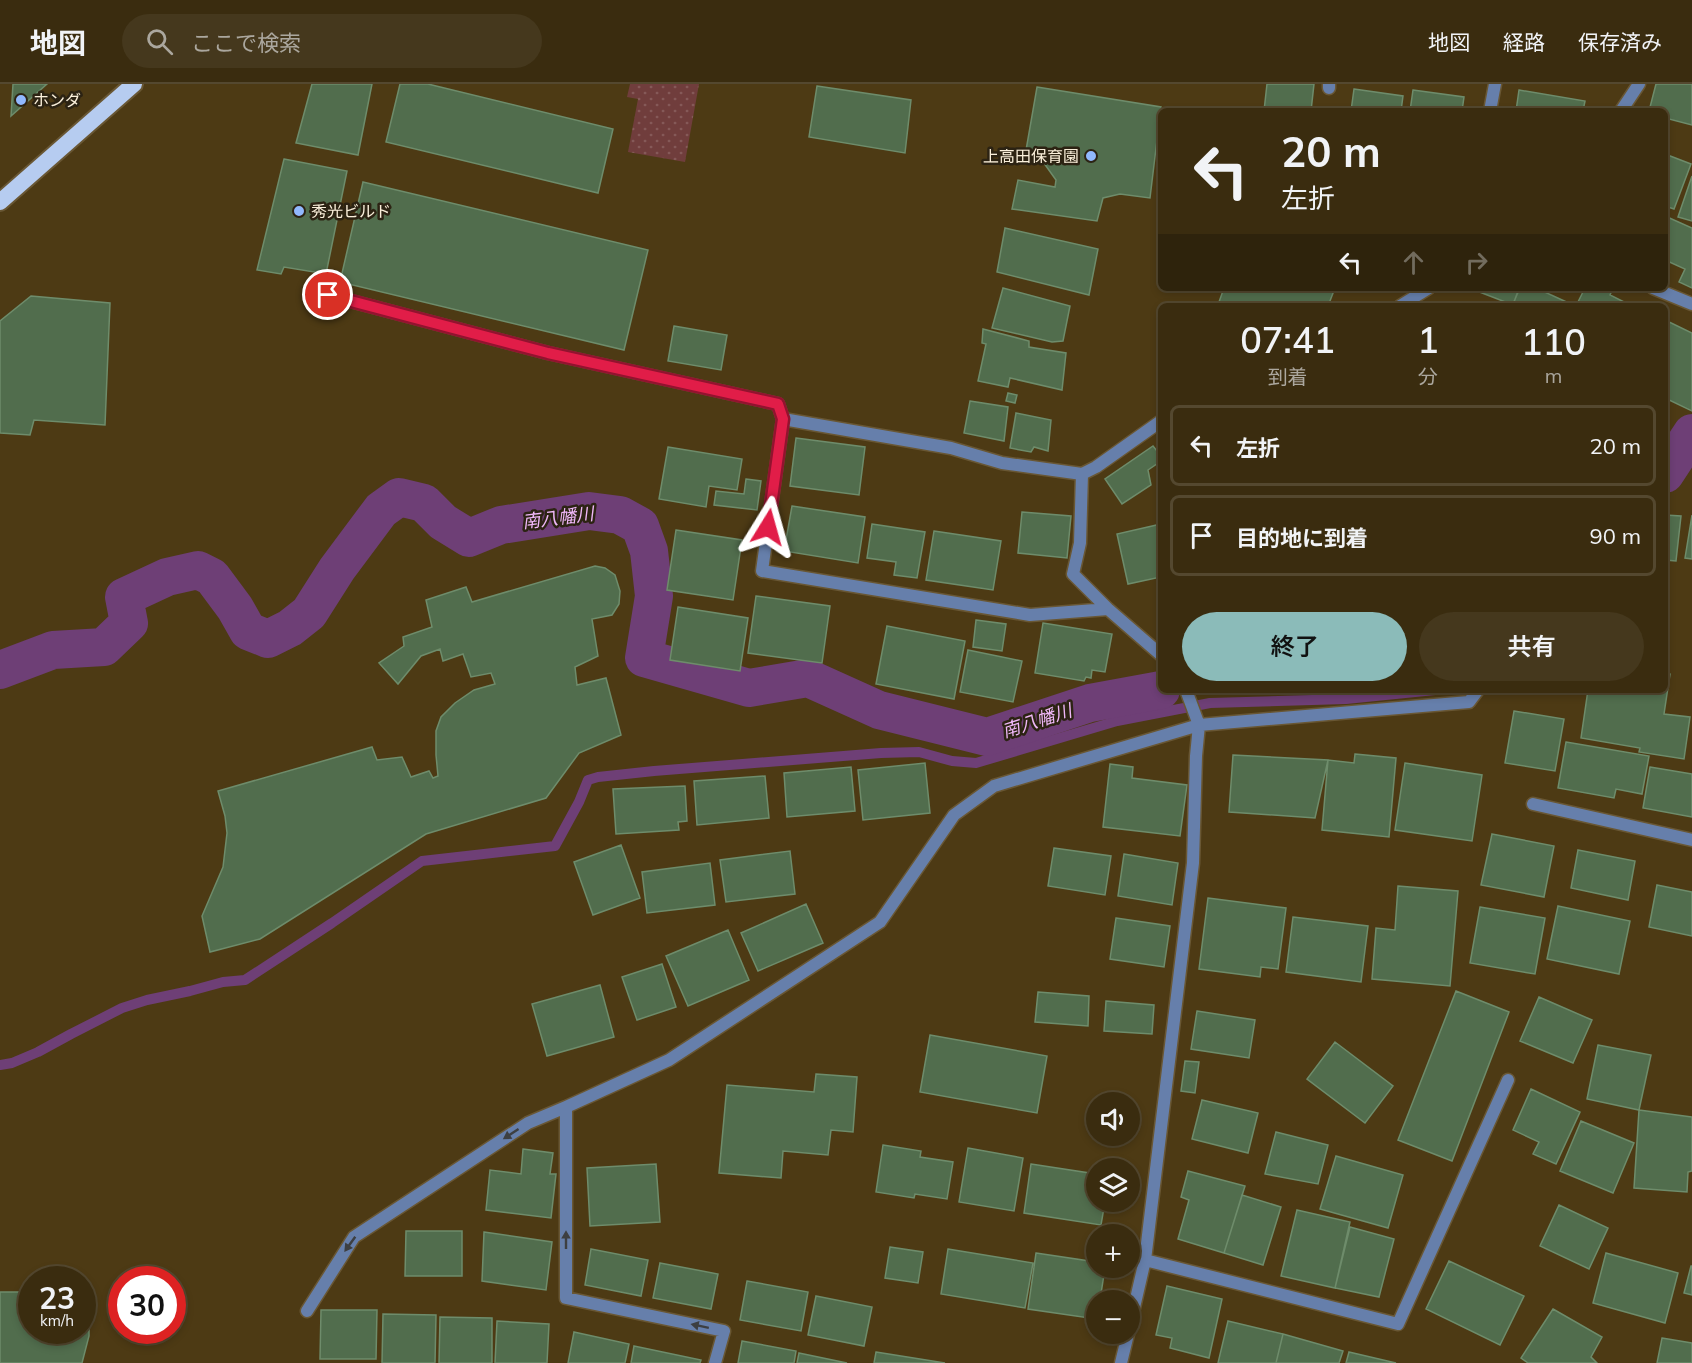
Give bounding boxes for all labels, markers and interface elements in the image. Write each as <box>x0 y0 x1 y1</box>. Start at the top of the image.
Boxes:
search box <box>122 14 542 68</box>
text: 地図 <box>30 25 86 60</box>
icon: search <box>143 25 176 58</box>
text: ここで検索 <box>191 29 301 57</box>
text: 地図 <box>1428 29 1470 55</box>
text: 経路 <box>1503 29 1545 55</box>
text: 保存済み <box>1578 29 1662 55</box>
place label: ホンダ <box>33 90 81 110</box>
marker: ホンダ <box>14 93 28 107</box>
text: 20 m <box>1281 125 1381 178</box>
icon: left <box>1182 132 1260 210</box>
place label: 上高田保育園 <box>983 146 1079 166</box>
marker: 上高田保育園 <box>1084 149 1098 163</box>
text: 左折 <box>1281 181 1335 215</box>
place label: 秀光ビルド <box>311 201 391 221</box>
marker: 秀光ビルド <box>292 204 306 218</box>
icon: left <box>1334 246 1367 279</box>
icon: ahead <box>1397 246 1430 279</box>
icon: right <box>1460 246 1493 279</box>
pin <box>302 269 353 320</box>
icon: arrive <box>311 278 344 311</box>
text: 07:41 <box>1240 317 1335 362</box>
text: 1 <box>1417 317 1439 362</box>
text: 110 <box>1521 319 1586 364</box>
text: m <box>1545 363 1562 388</box>
text: 到着 <box>1268 364 1308 389</box>
text: 分 <box>1418 364 1438 389</box>
icon: left <box>1185 429 1218 462</box>
text: 20 m <box>1590 432 1641 460</box>
text: 左折 <box>1236 434 1280 462</box>
position arrow <box>736 495 800 559</box>
water label: 南八幡川 <box>521 501 597 533</box>
icon: arrive <box>1185 519 1218 552</box>
text: 90 m <box>1590 522 1641 550</box>
text: 目的地に到着 <box>1236 524 1368 552</box>
button: 終了 <box>1182 612 1407 681</box>
button: 共有 <box>1419 612 1644 681</box>
water label: 南八幡川 <box>999 698 1077 743</box>
map controls <box>1086 1092 1140 1344</box>
button: sound <box>1086 1092 1140 1146</box>
one-way arrow <box>503 1128 519 1140</box>
button: layers <box>1086 1158 1140 1212</box>
button: + <box>1086 1224 1140 1278</box>
one-way arrow <box>561 1231 571 1250</box>
one-way arrow <box>344 1235 356 1251</box>
speed limit sign: 30 <box>108 1266 186 1344</box>
text: 23 <box>39 1279 75 1317</box>
button: − <box>1086 1290 1140 1344</box>
text: km/h <box>40 1311 74 1330</box>
one-way arrow <box>690 1321 709 1330</box>

